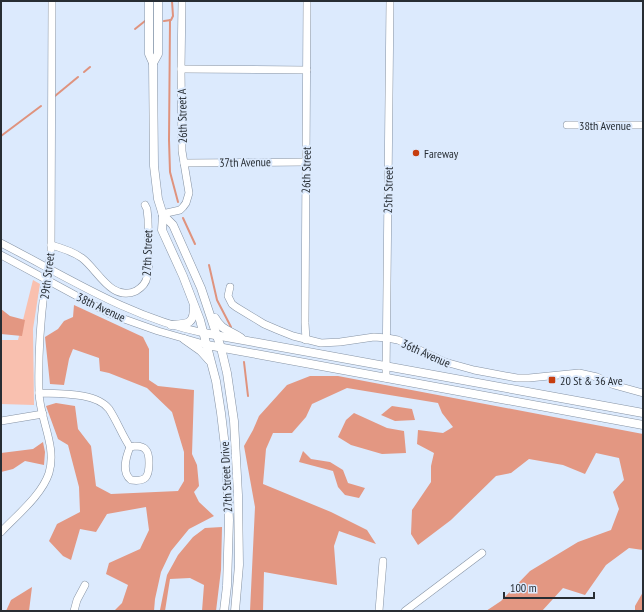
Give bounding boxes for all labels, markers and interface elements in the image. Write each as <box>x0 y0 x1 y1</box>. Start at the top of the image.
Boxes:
street label: 26th Street A <box>174 88 190 143</box>
street label: 38th Avenue <box>579 118 631 133</box>
street label: 26th Street <box>298 146 314 194</box>
place label: Fareway <box>424 146 459 161</box>
marker: Fareway <box>411 148 421 158</box>
street label: 37th Avenue <box>219 154 271 170</box>
street label: 25th Street <box>380 166 396 214</box>
street label: 27th Street <box>139 229 155 277</box>
street label: 29th Street <box>37 251 57 300</box>
street label: 38th Avenue <box>74 289 128 325</box>
street label: 36th Avenue <box>399 336 453 370</box>
place label: 20 St & 36 Ave <box>560 373 623 388</box>
marker: 20 St & 36 Ave <box>547 375 557 385</box>
street label: 27th Street Drive <box>217 441 235 513</box>
scale bar <box>504 574 594 600</box>
text: 100 m <box>510 580 537 595</box>

